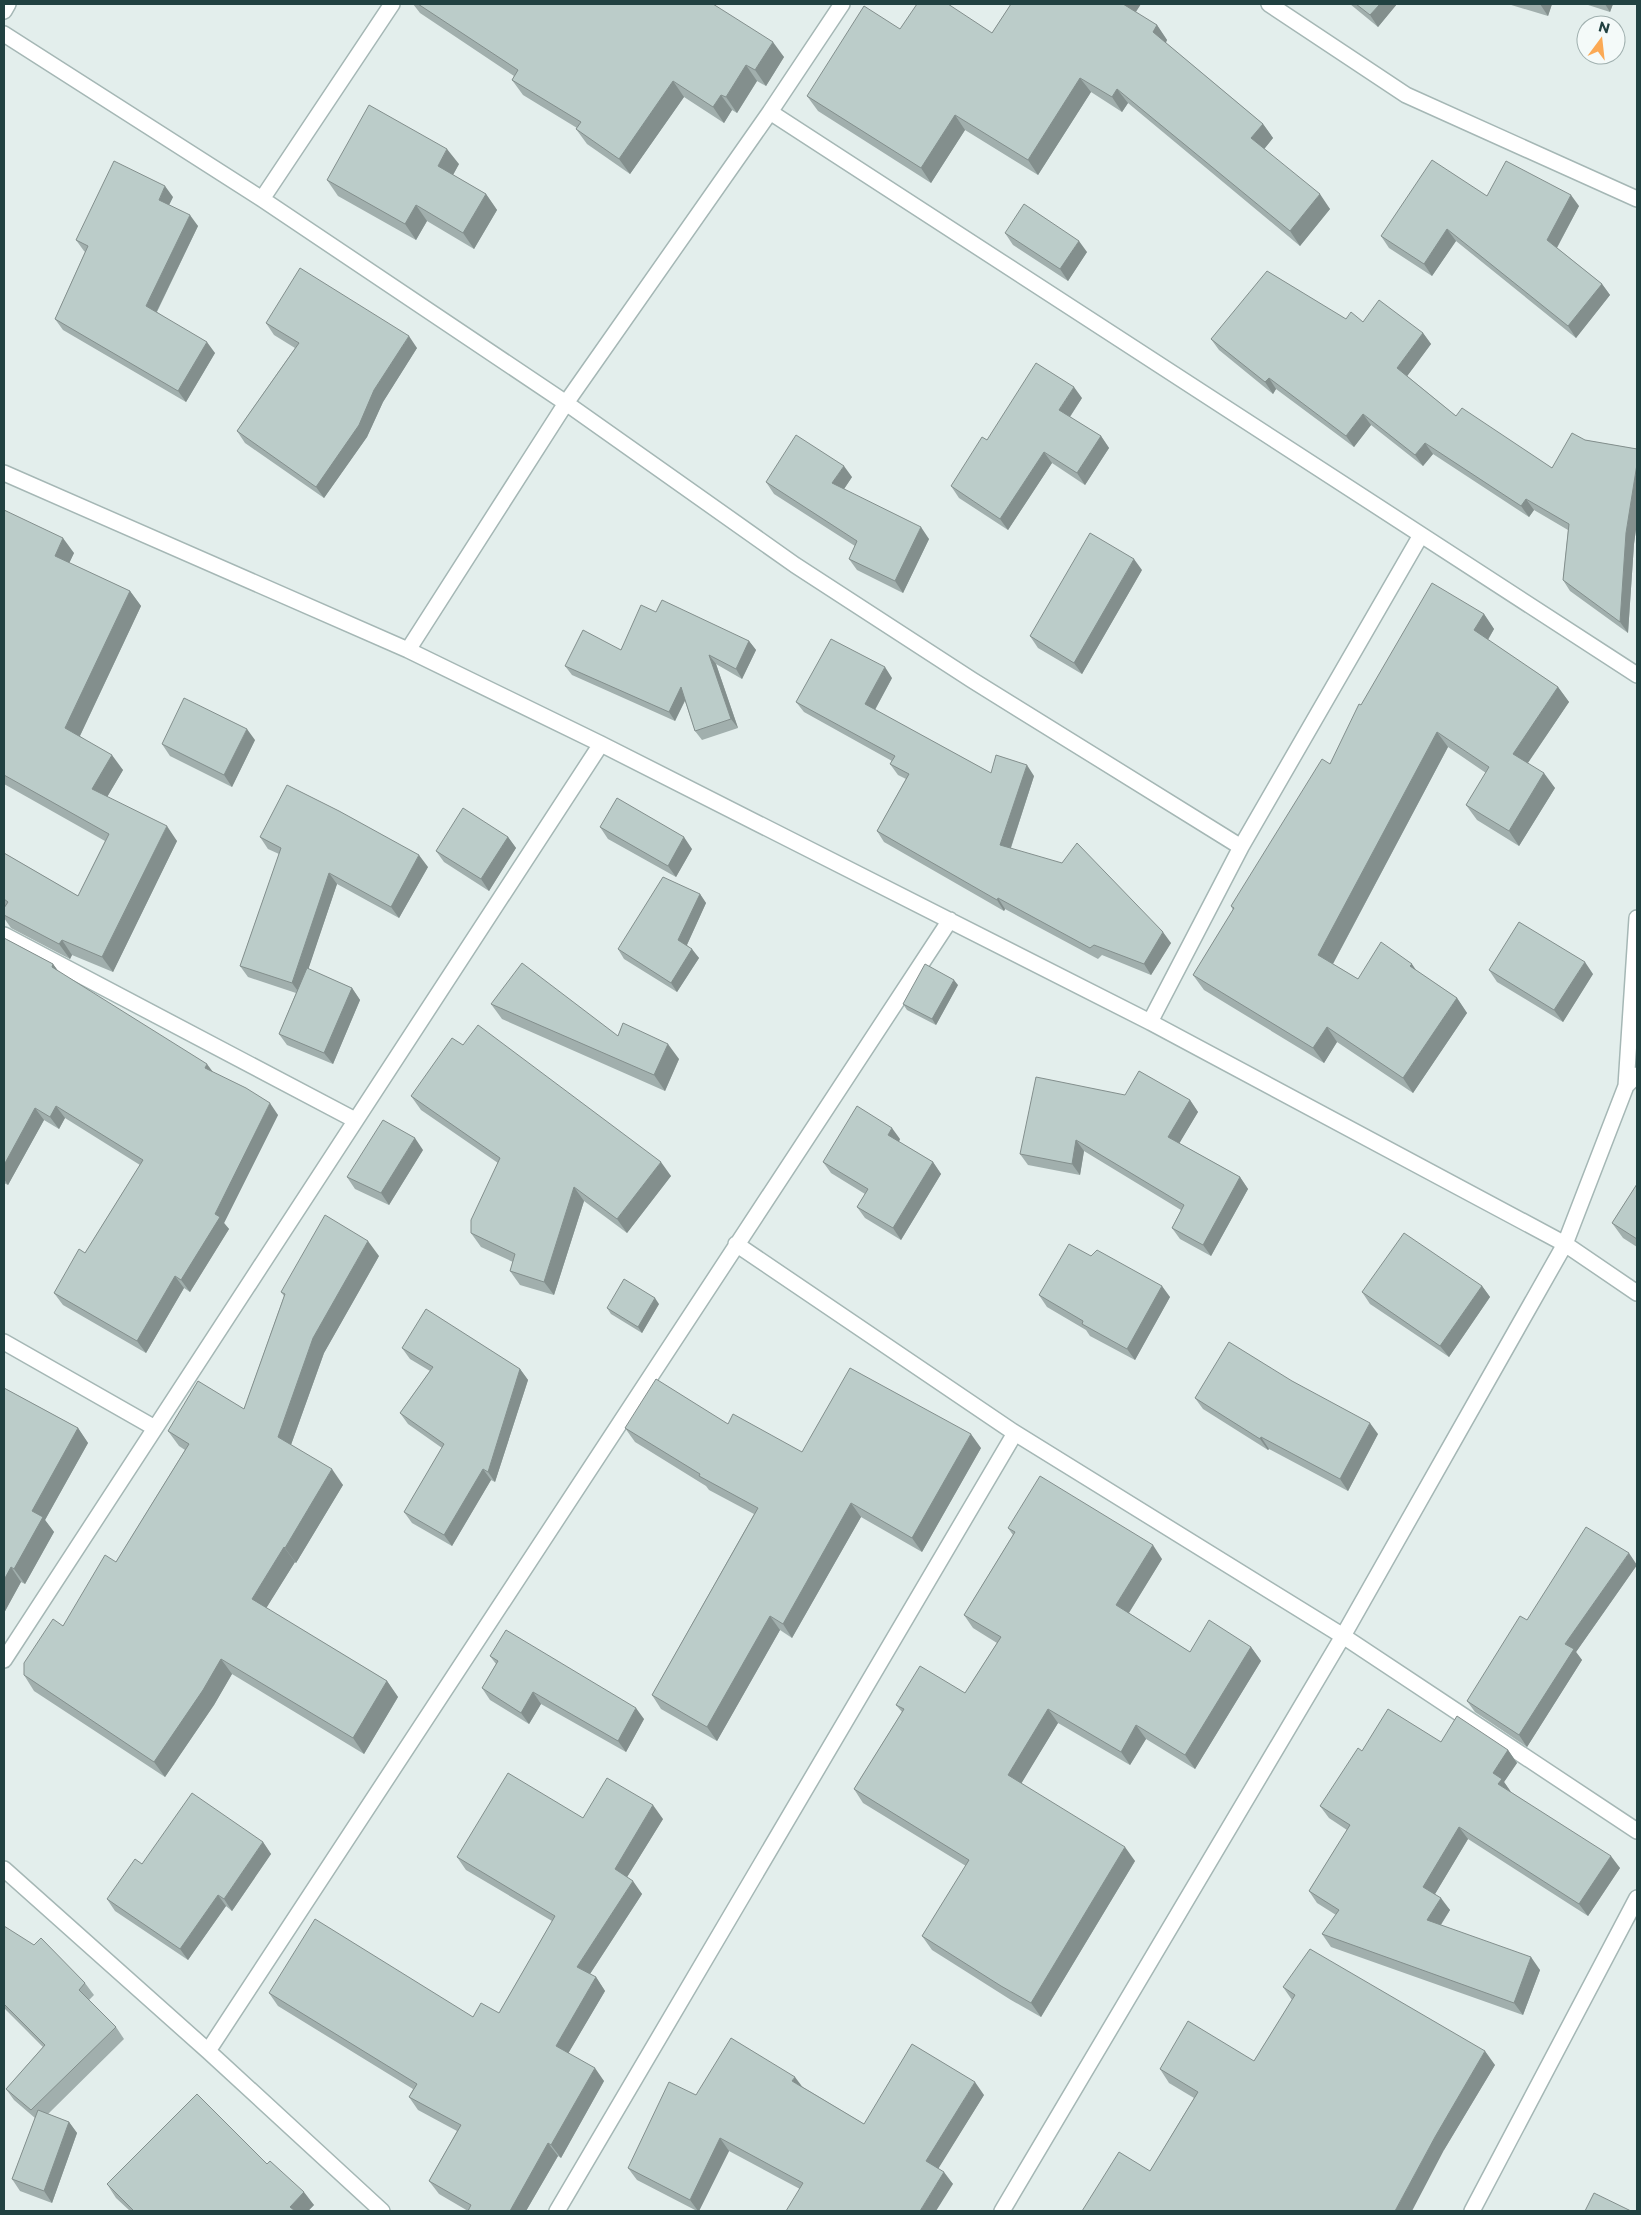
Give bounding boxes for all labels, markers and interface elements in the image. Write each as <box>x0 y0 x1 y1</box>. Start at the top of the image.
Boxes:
north arrow <box>1576 15 1626 65</box>
text: N <box>1597 17 1612 38</box>

